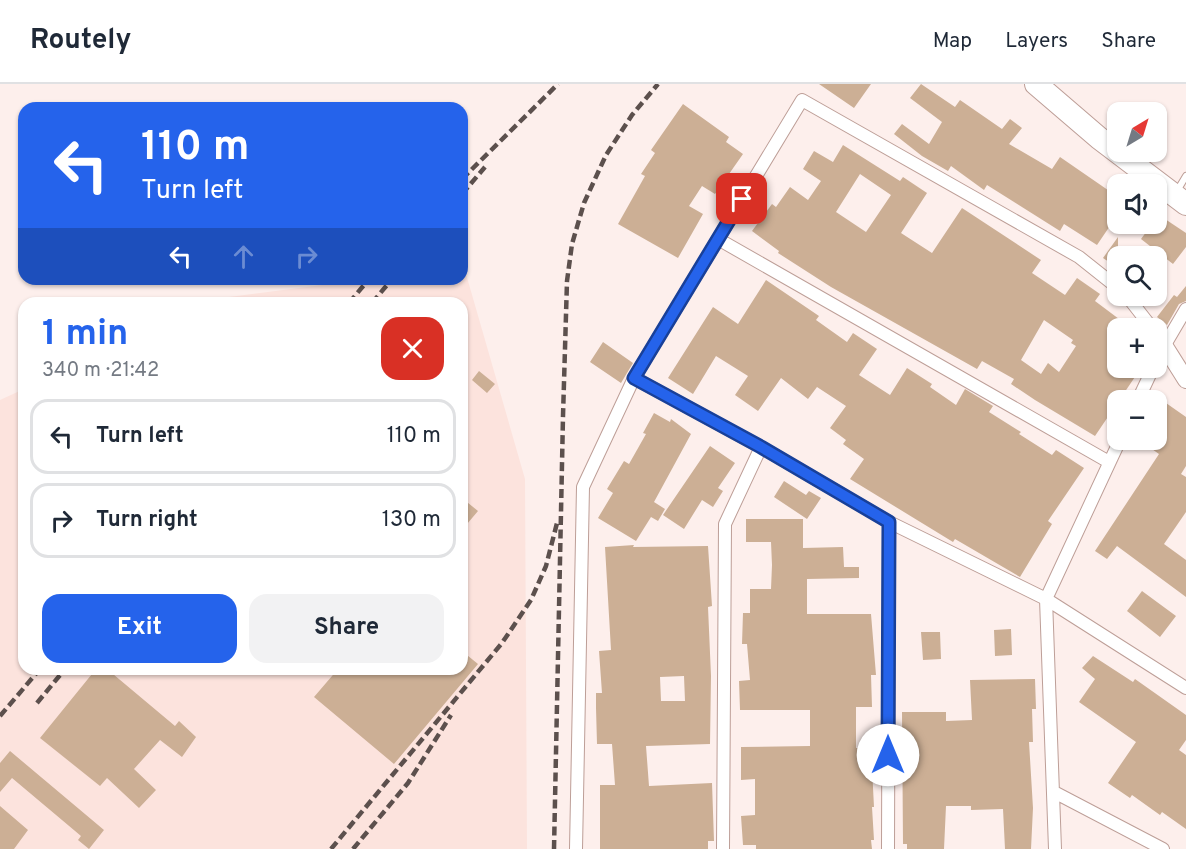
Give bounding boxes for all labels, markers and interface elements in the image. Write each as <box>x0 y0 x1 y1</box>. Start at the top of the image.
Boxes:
text: Routely <box>30 23 131 59</box>
text: Map <box>933 28 972 55</box>
text: Layers <box>1005 28 1068 55</box>
text: Share <box>1101 28 1156 55</box>
north arrow <box>1107 102 1167 162</box>
map controls <box>1107 102 1167 450</box>
text: 110 m <box>141 122 250 175</box>
icon: left <box>42 126 120 204</box>
pin <box>716 173 767 224</box>
text: Turn left <box>141 174 243 208</box>
button: sound <box>1107 174 1167 234</box>
icon: arrive <box>725 182 758 215</box>
icon: left <box>164 240 197 273</box>
icon: ahead <box>227 240 260 273</box>
icon: right <box>290 240 323 273</box>
button: search <box>1107 246 1167 306</box>
text: 1 min <box>42 312 128 358</box>
button: close <box>381 317 444 380</box>
button: + <box>1107 318 1167 378</box>
text: 340 m · 21:42 <box>42 358 159 384</box>
button: − <box>1107 390 1167 450</box>
icon: left <box>45 420 78 453</box>
text: Turn left <box>96 423 184 450</box>
text: 110 m <box>387 423 441 450</box>
icon: right <box>45 504 78 537</box>
text: Turn right <box>96 507 198 534</box>
text: 130 m <box>382 507 441 534</box>
button: Exit <box>42 594 237 663</box>
button: Share <box>249 594 444 663</box>
position arrow <box>856 723 920 787</box>

